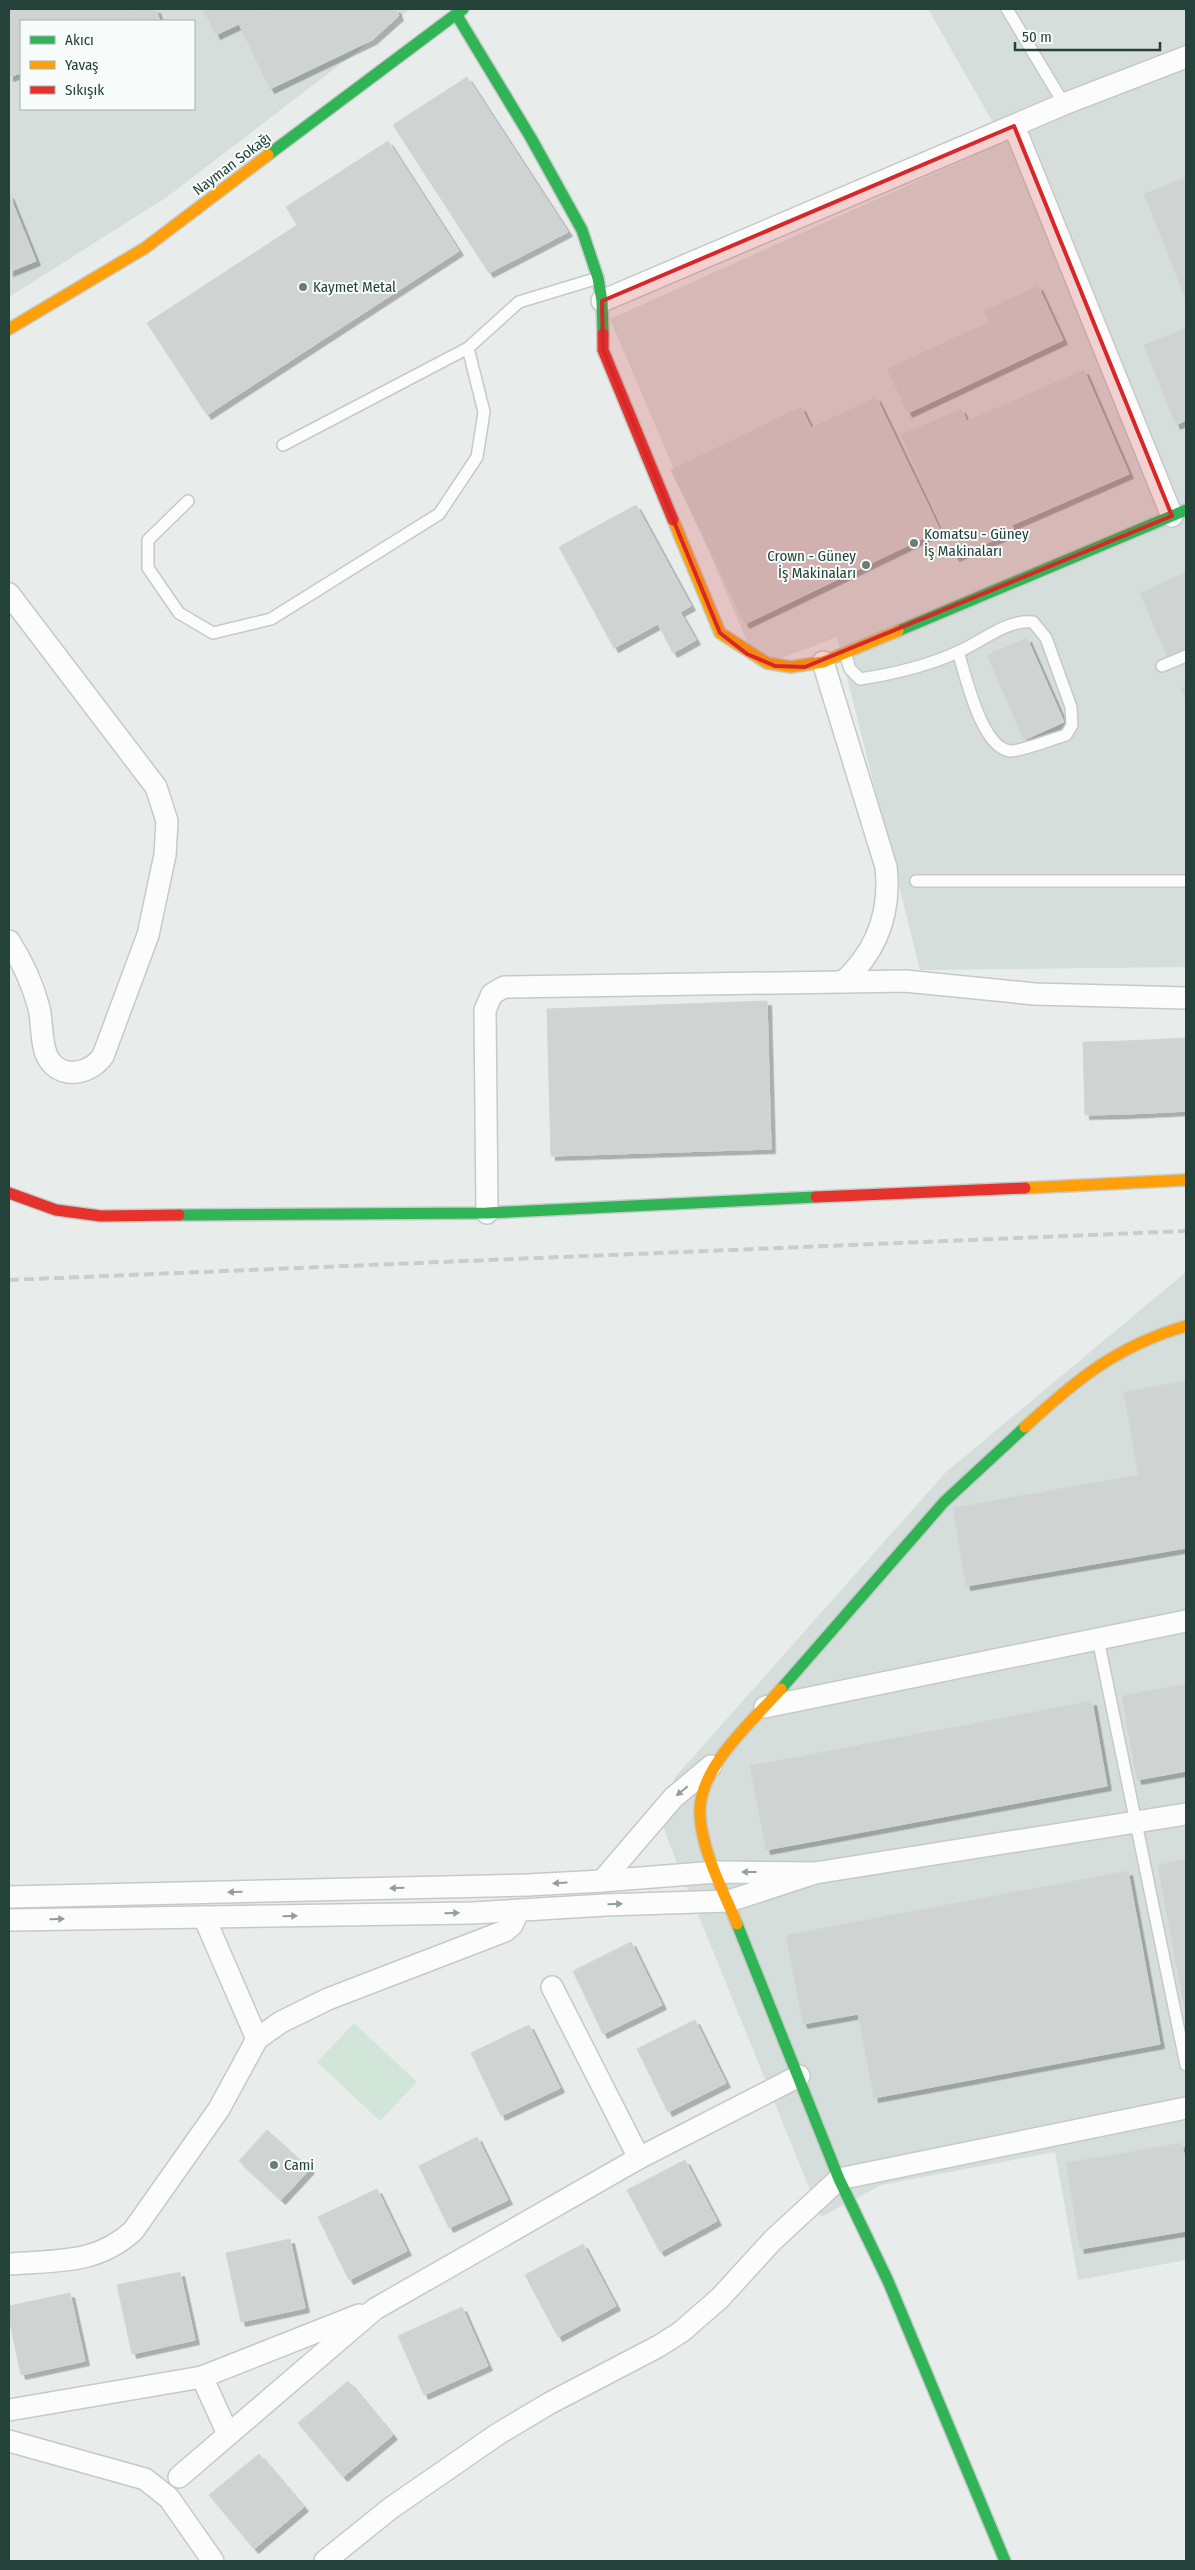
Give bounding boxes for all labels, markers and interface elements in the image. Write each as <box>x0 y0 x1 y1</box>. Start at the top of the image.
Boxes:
legend <box>20 20 195 110</box>
scale bar <box>1015 20 1160 52</box>
text: 50 m <box>1022 28 1052 46</box>
text: Akıcı <box>65 31 94 49</box>
text: Yavaş <box>65 56 99 74</box>
text: Sıkışık <box>65 81 104 99</box>
street label: Nayman Sokağı <box>189 129 275 199</box>
place label: Kaymet Metal <box>313 278 396 296</box>
marker: Kaymet Metal <box>297 281 309 293</box>
place label: Komatsu - Güney İş Makinaları <box>924 525 1029 560</box>
marker: Komatsu - Güney İş Makinaları <box>908 537 920 549</box>
place label: Crown - Güney İş Makinaları <box>767 547 856 582</box>
marker: Crown - Güney İş Makinaları <box>860 559 872 571</box>
one-way arrow <box>676 1785 688 1796</box>
one-way arrow <box>741 1868 757 1876</box>
one-way arrow <box>552 1880 568 1888</box>
one-way arrow <box>389 1885 405 1893</box>
one-way arrow <box>227 1888 243 1896</box>
one-way arrow <box>607 1900 623 1908</box>
one-way arrow <box>445 1909 461 1917</box>
one-way arrow <box>282 1912 298 1920</box>
one-way arrow <box>50 1915 66 1923</box>
place label: Cami <box>284 2156 314 2174</box>
marker: Cami <box>268 2159 280 2171</box>

